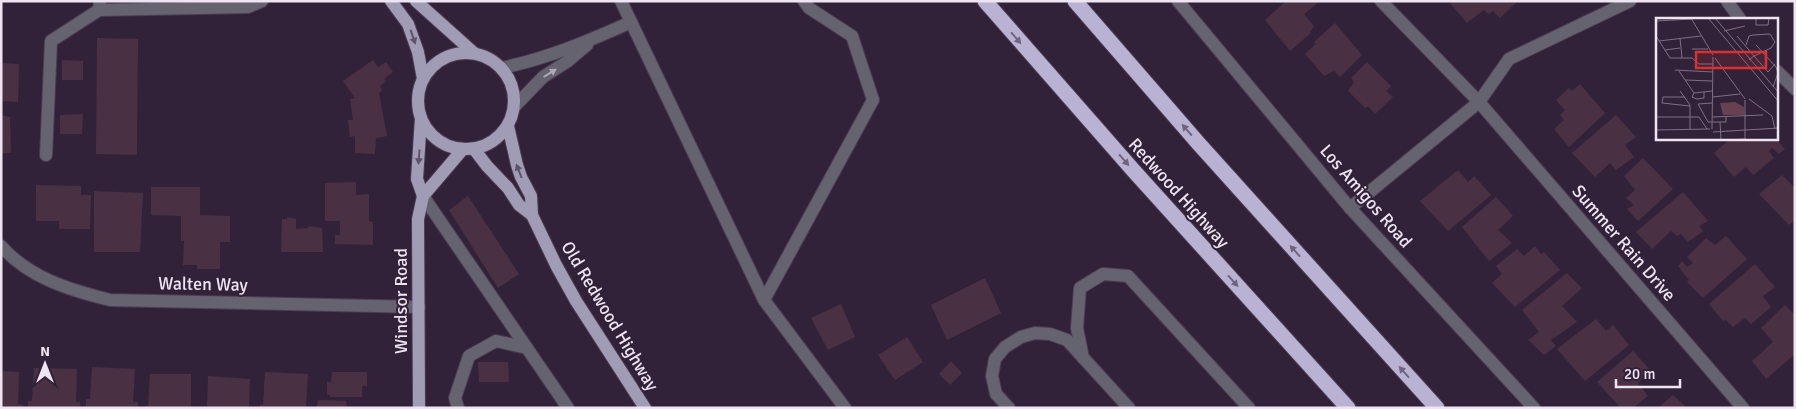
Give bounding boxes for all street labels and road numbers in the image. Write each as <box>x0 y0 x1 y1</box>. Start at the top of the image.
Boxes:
street label: Redwood Highway <box>1124 134 1235 253</box>
street label: Los Amigos Road <box>1315 140 1417 252</box>
street label: Summer Rain Drive <box>1568 180 1680 306</box>
street label: Old Redwood Highway <box>557 237 664 395</box>
street label: Windsor Road <box>390 248 412 354</box>
street label: Walten Way <box>158 272 249 296</box>

